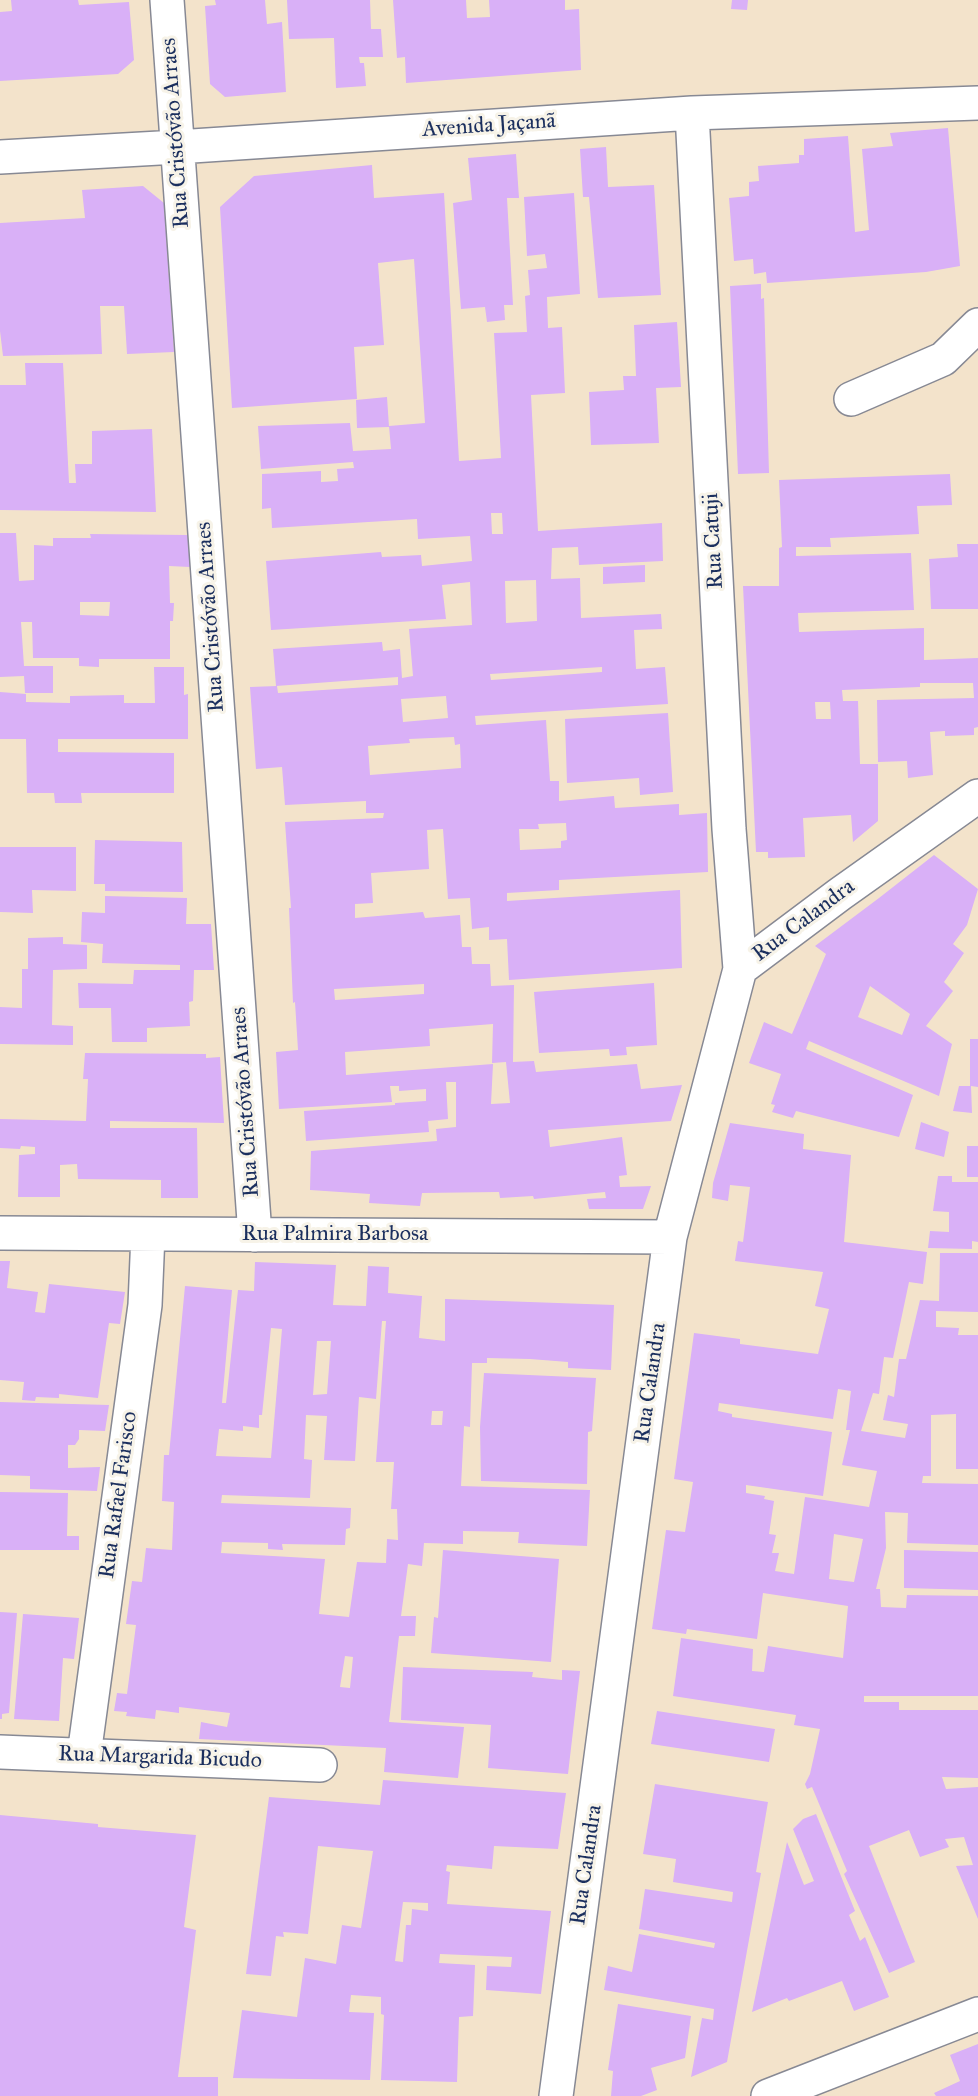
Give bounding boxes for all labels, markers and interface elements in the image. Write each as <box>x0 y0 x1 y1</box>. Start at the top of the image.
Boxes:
street label: Rua Cristóvão Arraes <box>156 37 196 229</box>
street label: Avenida Jaçanã <box>421 108 557 144</box>
street label: Rua Catuji <box>698 492 730 590</box>
street label: Rua Cristóvão Arraes <box>191 521 231 713</box>
street label: Rua Calandra <box>748 874 860 968</box>
street label: Rua Cristóvão Arraes <box>226 1006 266 1198</box>
street label: Rua Palmira Barbosa <box>242 1222 428 1248</box>
street label: Rua Calandra <box>630 1321 672 1445</box>
street label: Rua Rafael Farisco <box>94 1410 144 1580</box>
street label: Rua Margarida Bicudo <box>58 1741 262 1775</box>
street label: Rua Calandra <box>566 1803 608 1927</box>

